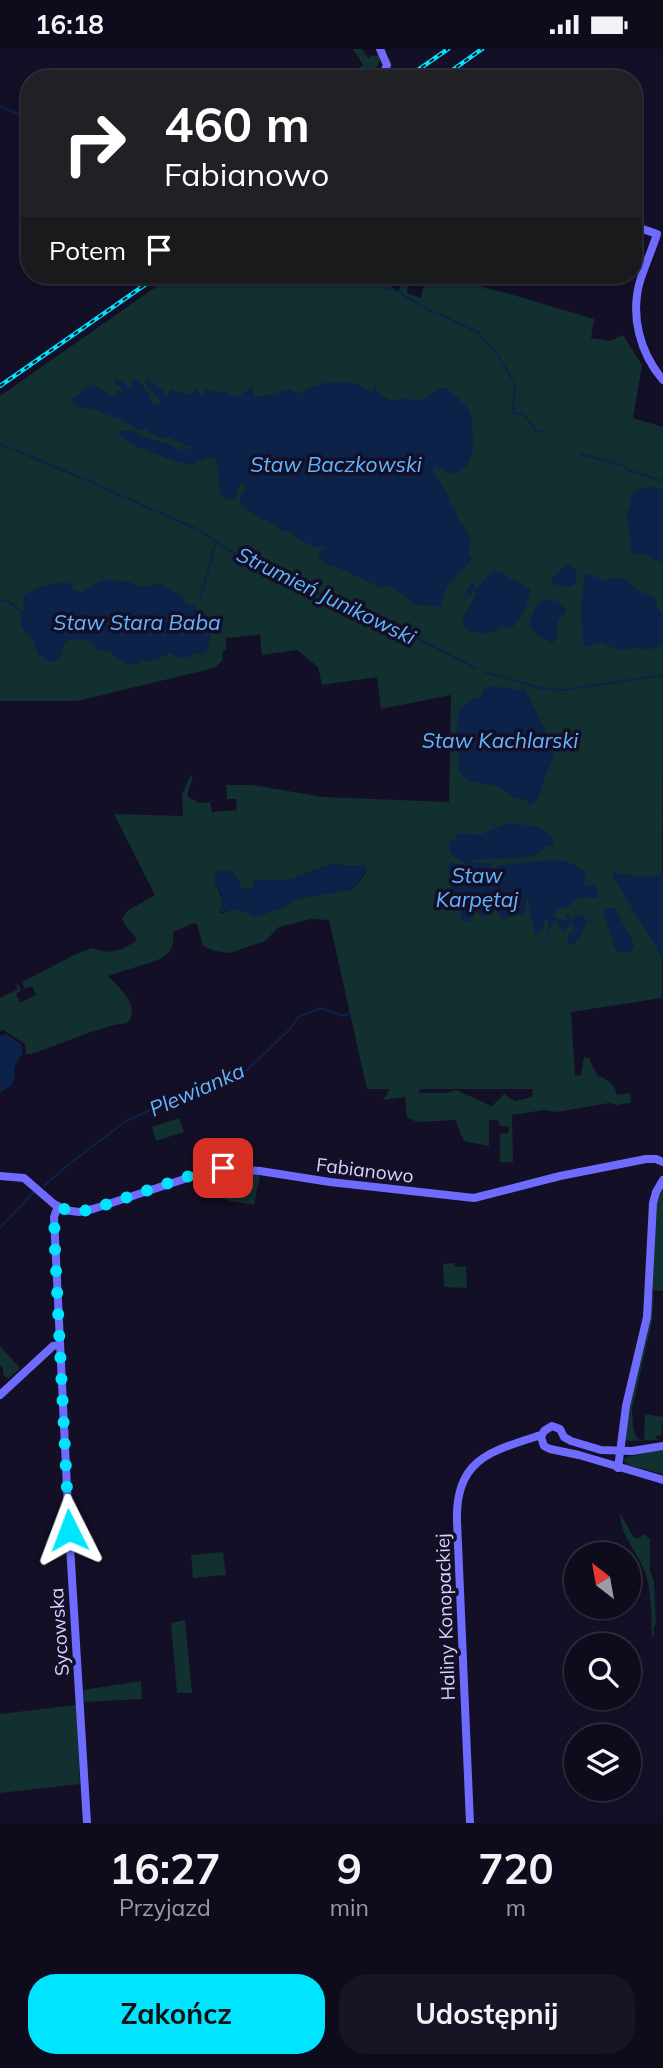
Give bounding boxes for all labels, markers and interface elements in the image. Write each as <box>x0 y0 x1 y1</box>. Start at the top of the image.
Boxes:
text: 16:18 <box>35 8 104 41</box>
text: 460 m <box>164 93 310 154</box>
icon: right <box>49 98 140 189</box>
text: Fabianowo <box>164 154 329 194</box>
icon: arrive <box>140 231 178 269</box>
text: Potem <box>49 234 126 267</box>
water label: Staw Baczkowski <box>250 451 423 477</box>
water label: Strumień Junikowski <box>233 541 421 650</box>
water label: Staw Stara Baba <box>53 609 221 635</box>
water label: Staw Kachlarski <box>422 727 579 753</box>
water label: Staw Karpętaj <box>436 862 519 912</box>
water label: Plewianka <box>145 1057 248 1122</box>
pin <box>193 1138 253 1198</box>
icon: arrive <box>204 1149 242 1187</box>
street label: Fabianowo <box>315 1152 415 1188</box>
position arrow <box>32 1493 106 1567</box>
street label: Haliny Konopackiej <box>430 1533 460 1701</box>
north arrow <box>564 1542 640 1619</box>
map controls <box>564 1542 641 1801</box>
street label: Sycowska <box>44 1587 74 1677</box>
button: search <box>564 1633 641 1710</box>
button: layers <box>564 1724 641 1801</box>
text: 16:27 <box>109 1842 220 1895</box>
text: 9 <box>337 1842 362 1895</box>
text: 720 <box>478 1842 554 1895</box>
text: Przyjazd <box>119 1893 211 1922</box>
text: min <box>330 1893 369 1922</box>
text: m <box>506 1893 526 1922</box>
button: Zakończ <box>28 1974 325 2054</box>
button: Udostępnij <box>339 1974 635 2054</box>

